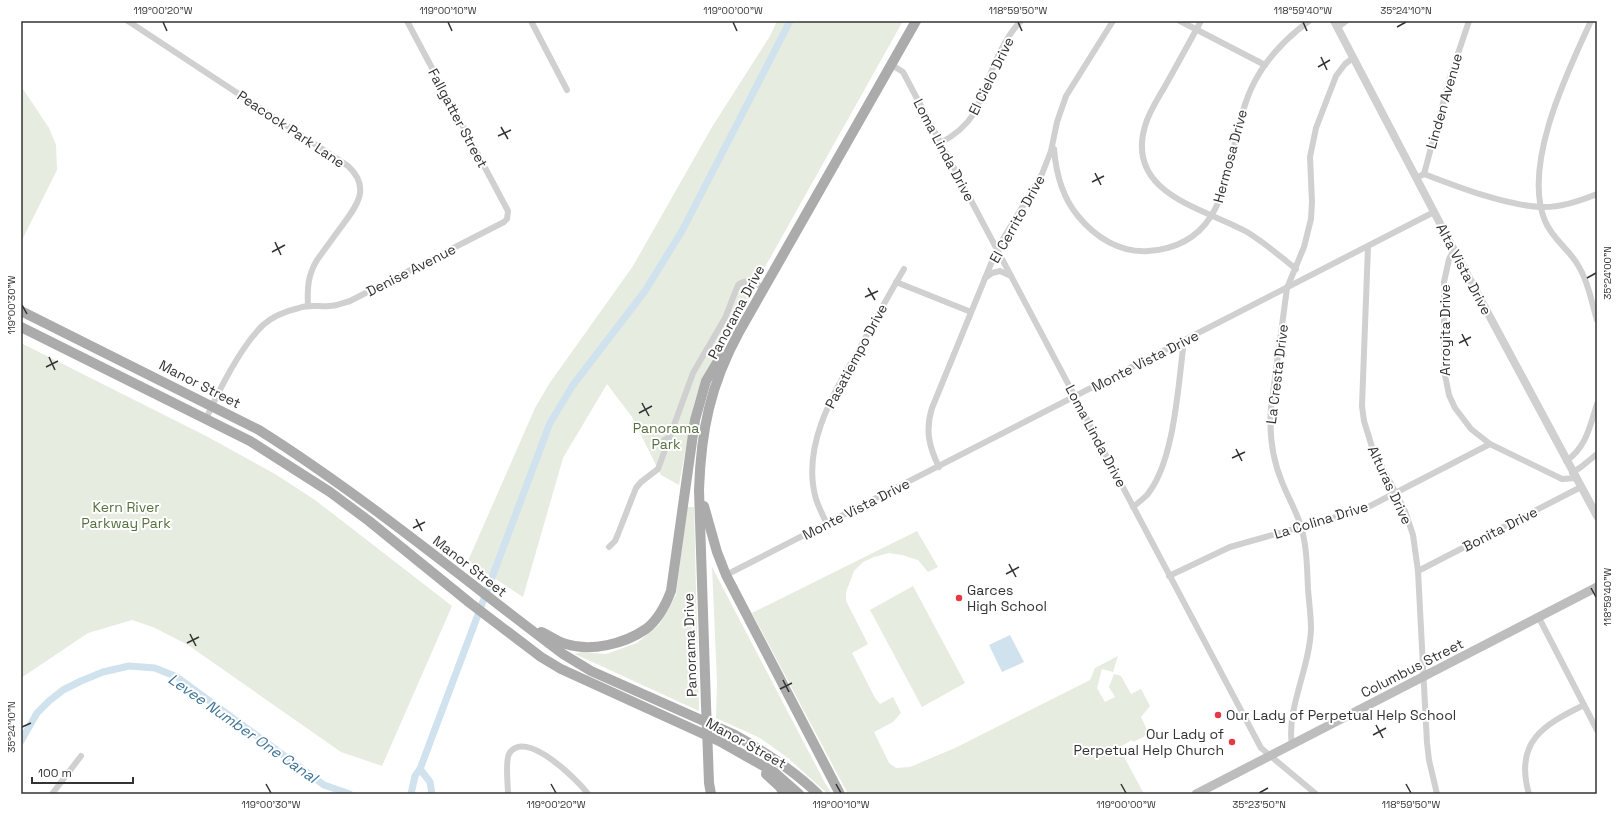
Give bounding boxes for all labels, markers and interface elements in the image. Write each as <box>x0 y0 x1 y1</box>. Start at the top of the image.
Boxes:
text: 119°00'20"W <box>133 4 193 17</box>
text: 119°00'10"W <box>419 4 477 17</box>
text: 119°00'00"W <box>703 4 763 17</box>
text: 118°59'50"W <box>989 4 1047 17</box>
text: 118°59'40"W <box>1274 4 1332 17</box>
text: 35°24'10"N <box>1380 4 1432 17</box>
street label: El Cielo Drive <box>964 34 1018 118</box>
street label: Linden Avenue <box>1422 51 1466 151</box>
street label: Fallgatter Street <box>424 65 492 171</box>
street label: Peacock Park Lane <box>234 86 348 172</box>
street label: Loma Linda Drive <box>909 96 979 204</box>
street label: Hermosa Drive <box>1209 107 1251 205</box>
street label: El Cerrito Drive <box>985 172 1049 266</box>
street label: Alta Vista Drive <box>1432 220 1496 318</box>
street label: Denise Avenue <box>363 240 459 300</box>
text: 35°24'00"N <box>1601 246 1614 300</box>
street label: Panorama Drive <box>704 262 768 362</box>
text: 119°00'30"W <box>5 275 18 335</box>
street label: Arroyita Drive <box>1436 284 1454 376</box>
street label: Pasatiempo Drive <box>821 300 891 412</box>
street label: La Cresta Drive <box>1262 323 1292 425</box>
street label: Monte Vista Drive <box>1088 326 1202 396</box>
street label: Manor Street <box>156 356 244 412</box>
street label: Loma Linda Drive <box>1061 382 1131 490</box>
park label: Panorama Park <box>633 419 699 453</box>
street label: Alturas Drive <box>1364 443 1416 527</box>
street label: Monte Vista Drive <box>799 474 913 544</box>
street label: La Colina Drive <box>1272 497 1370 543</box>
park label: Kern River Parkway Park <box>81 498 171 532</box>
street label: Bonita Drive <box>1460 502 1540 556</box>
street label: Manor Street <box>429 531 511 601</box>
text: 118°59'40"W <box>1601 568 1614 626</box>
place label: Garces High School <box>967 581 1047 615</box>
street label: Panorama Drive <box>679 593 701 697</box>
marker: Garces High School <box>954 593 964 603</box>
street label: Columbus Street <box>1358 634 1466 702</box>
water label: Levee Number One Canal <box>165 669 323 788</box>
text: 35°24'10"N <box>5 701 18 753</box>
place label: Our Lady of Perpetual Help School <box>1226 706 1456 724</box>
marker: Our Lady of Perpetual Help School <box>1213 710 1223 720</box>
street label: Manor Street <box>703 714 789 772</box>
place label: Our Lady of Perpetual Help Church <box>1074 725 1224 759</box>
marker: Our Lady of Perpetual Help Church <box>1227 737 1237 747</box>
scale bar <box>32 759 133 785</box>
text: 100 m <box>38 765 72 781</box>
text: 119°00'30"W <box>241 798 301 811</box>
text: 119°00'20"W <box>526 798 586 811</box>
text: 119°00'10"W <box>812 798 870 811</box>
text: 119°00'00"W <box>1096 798 1156 811</box>
text: 35°23'50"N <box>1232 798 1286 811</box>
text: 118°59'50"W <box>1382 798 1440 811</box>

